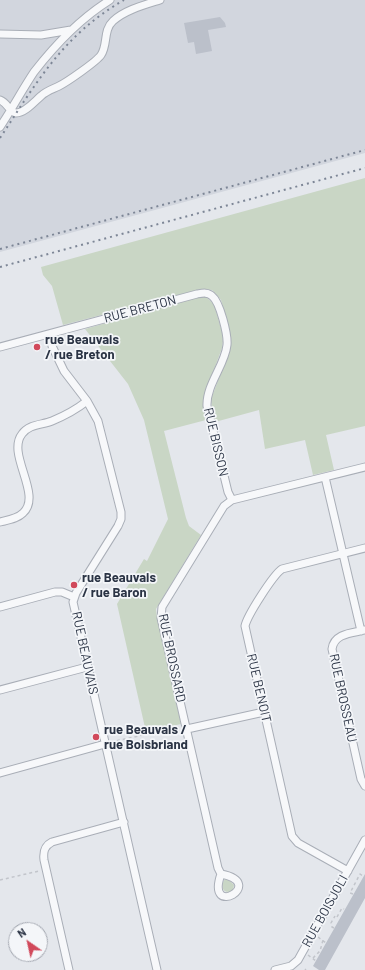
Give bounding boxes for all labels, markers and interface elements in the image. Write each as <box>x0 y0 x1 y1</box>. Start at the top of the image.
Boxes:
street label: RUE BRETON <box>102 292 178 326</box>
place label: rue Beauvais / rue Breton <box>45 332 119 363</box>
marker: rue Beauvais / rue Breton <box>32 342 42 352</box>
street label: RUE BISSON <box>200 406 232 478</box>
place label: rue Beauvais / rue Baron <box>82 570 156 601</box>
marker: rue Beauvais / rue Baron <box>69 580 79 590</box>
street label: RUE BEAUVAIS <box>69 610 101 696</box>
street label: RUE BROSSARD <box>155 612 189 704</box>
street label: RUE BENOIT <box>243 652 275 724</box>
street label: RUE BROSSEAU <box>326 652 360 744</box>
place label: rue Beauvais / rue Boisbriand <box>104 722 188 753</box>
marker: rue Beauvais / rue Boisbriand <box>91 732 101 742</box>
street label: RUE BOISJOLI <box>299 872 351 950</box>
north arrow <box>8 922 48 962</box>
text: N <box>15 925 28 940</box>

